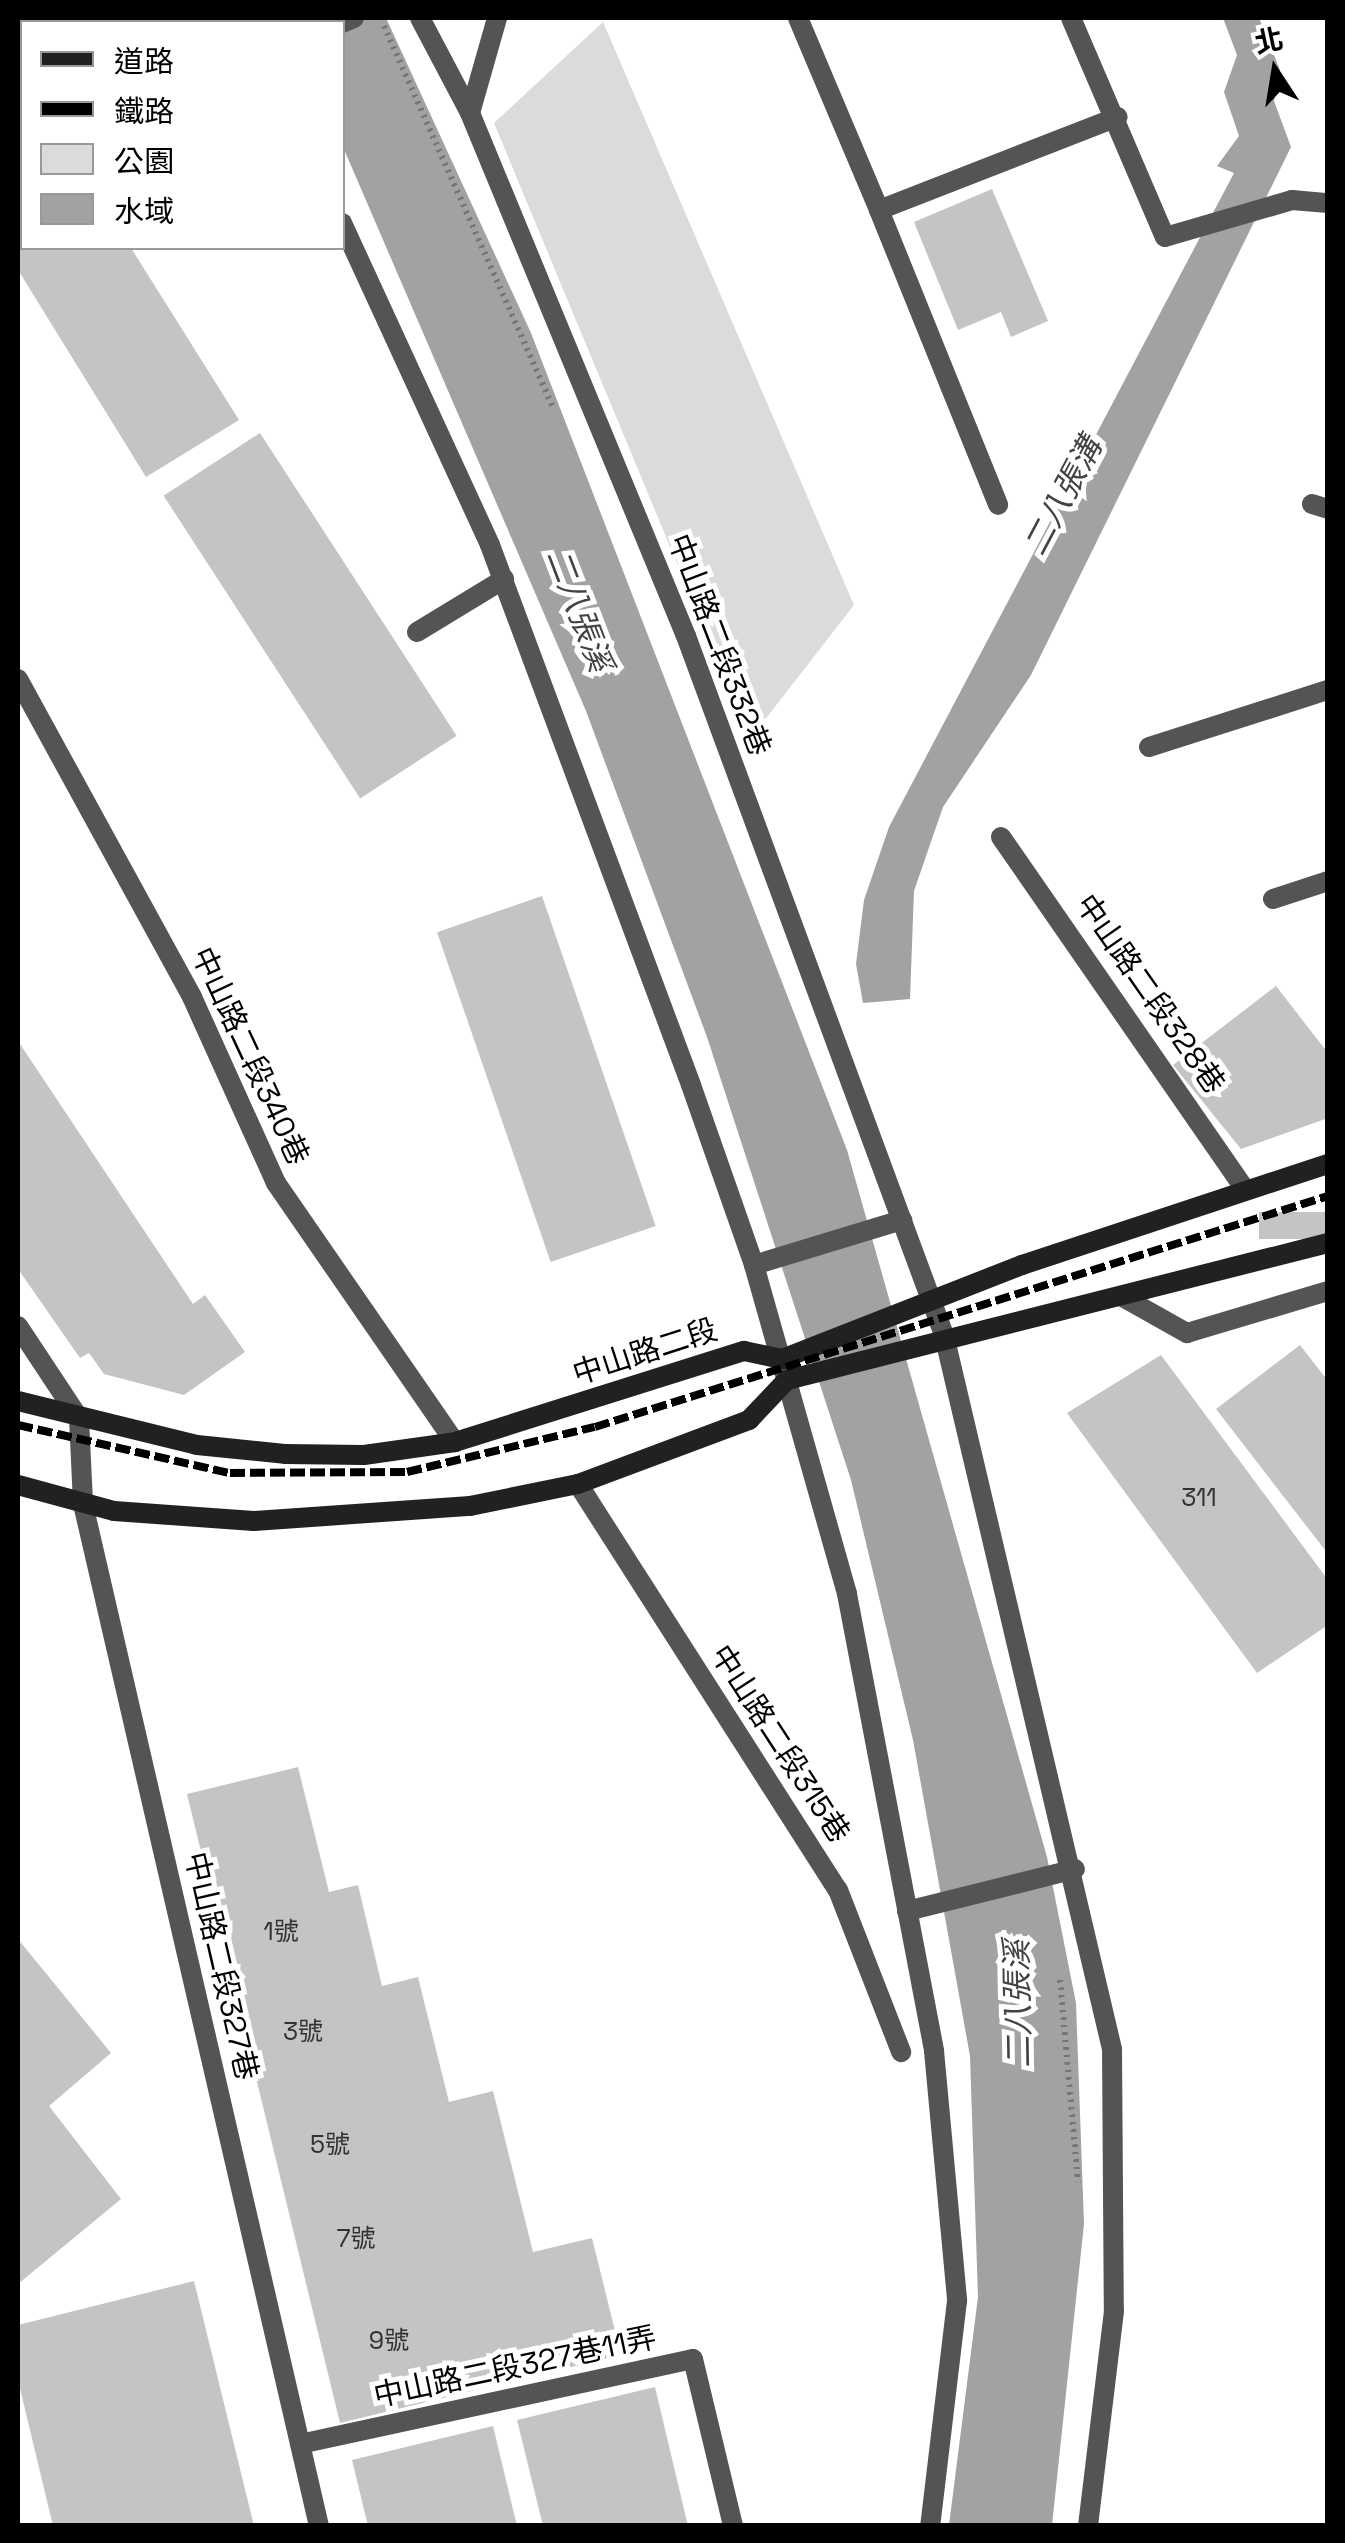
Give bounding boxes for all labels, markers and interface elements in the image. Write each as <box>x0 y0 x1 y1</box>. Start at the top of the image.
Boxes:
legend <box>20 20 345 250</box>
north arrow <box>1225 20 1325 120</box>
text: 北 <box>1251 20 1286 61</box>
text: 道路 <box>114 42 174 81</box>
text: 鐵路 <box>114 92 174 131</box>
text: 公園 <box>114 142 174 181</box>
text: 水域 <box>114 192 174 231</box>
water label: 二八張溝 <box>1016 430 1110 562</box>
street label: 中山路二段332巷 <box>660 529 778 761</box>
water label: 二八張溪 <box>538 543 620 677</box>
street label: 中山路二段328巷 <box>1068 887 1232 1101</box>
street label: 中山路二段340巷 <box>184 941 316 1171</box>
street label: 中山路二段 <box>568 1312 722 1392</box>
house number: 311 <box>1181 1482 1217 1512</box>
street label: 中山路二段315巷 <box>703 1639 857 1849</box>
street label: 中山路二段327巷 <box>177 1848 265 2084</box>
house number: 1號 <box>263 1916 299 1946</box>
water label: 二八張溪 <box>998 1940 1038 2068</box>
house number: 3號 <box>283 2016 323 2046</box>
house number: 5號 <box>310 2129 350 2159</box>
house number: 7號 <box>336 2223 376 2253</box>
street label: 中山路二段327巷11弄 <box>370 2319 660 2415</box>
house number: 9號 <box>369 2325 409 2355</box>

